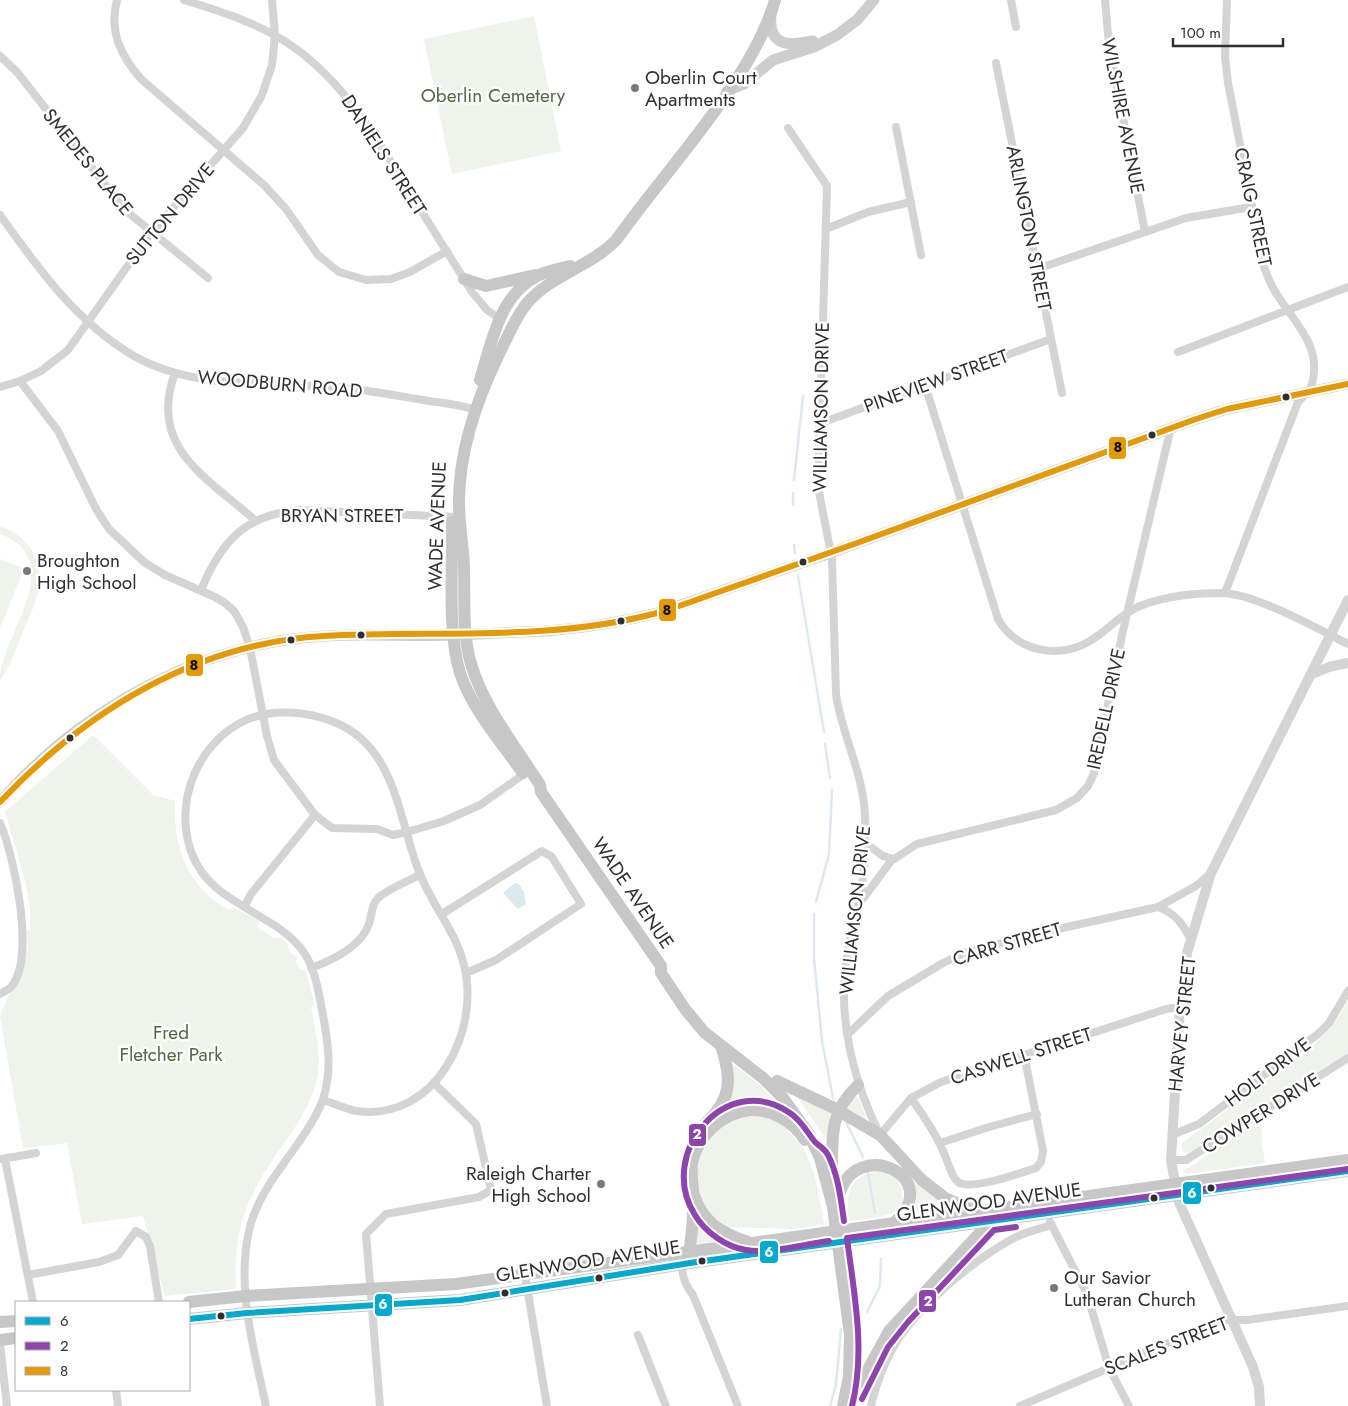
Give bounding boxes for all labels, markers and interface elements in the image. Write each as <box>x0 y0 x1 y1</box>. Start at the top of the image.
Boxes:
scale bar <box>1173 15 1283 47</box>
text: 100 m <box>1180 22 1221 44</box>
street label: WILSHIRE AVENUE <box>1095 36 1151 196</box>
place label: Oberlin Court Apartments <box>645 64 757 113</box>
park label: Oberlin Cemetery <box>421 82 566 109</box>
marker: Oberlin Court Apartments <box>629 82 641 94</box>
street label: DANIELS STREET <box>335 89 433 221</box>
street label: SMEDES PLACE <box>36 103 140 221</box>
street label: ARLINGTON STREET <box>1000 143 1058 313</box>
street label: CRAIG STREET <box>1227 145 1279 269</box>
street label: SUTTON DRIVE <box>119 157 221 271</box>
street label: WILLIAMSON DRIVE <box>806 322 836 492</box>
street label: PINEVIEW STREET <box>860 342 1012 420</box>
street label: WOODBURN ROAD <box>196 363 364 405</box>
unlabelled marker <box>1281 392 1291 402</box>
unlabelled marker <box>1147 430 1157 440</box>
line badge: 8 <box>1108 436 1127 460</box>
text: 8 <box>1114 437 1123 457</box>
street label: WADE AVENUE <box>421 461 453 591</box>
street label: BRYAN STREET <box>281 502 403 529</box>
place label: Broughton High School <box>37 547 137 596</box>
unlabelled marker <box>798 557 808 567</box>
marker: Broughton High School <box>21 565 33 577</box>
line badge: 8 <box>658 598 677 622</box>
text: 8 <box>663 600 672 620</box>
unlabelled marker <box>616 616 626 626</box>
unlabelled marker <box>356 630 366 640</box>
unlabelled marker <box>286 635 296 645</box>
street label: IREDELL DRIVE <box>1080 646 1132 772</box>
line badge: 8 <box>185 653 204 677</box>
text: 8 <box>190 655 199 675</box>
unlabelled marker <box>65 733 75 743</box>
street label: WILLIAMSON DRIVE <box>833 824 877 996</box>
street label: WADE AVENUE <box>586 832 680 954</box>
street label: CARR STREET <box>950 916 1065 972</box>
street label: HARVEY STREET <box>1161 955 1203 1093</box>
park label: Fred Fletcher Park <box>119 1019 223 1068</box>
street label: CASWELL STREET <box>947 1020 1095 1092</box>
street label: HOLT DRIVE <box>1219 1031 1317 1113</box>
street label: COWPER DRIVE <box>1197 1066 1325 1160</box>
line badge: 2 <box>688 1123 707 1147</box>
text: 2 <box>692 1124 702 1144</box>
place label: Raleigh Charter High School <box>466 1160 591 1209</box>
street label: GLENWOOD AVENUE <box>895 1176 1083 1228</box>
marker: Raleigh Charter High School <box>595 1178 607 1190</box>
line badge: 6 <box>1182 1181 1202 1205</box>
text: 6 <box>1187 1183 1197 1203</box>
unlabelled marker <box>1206 1183 1216 1193</box>
unlabelled marker <box>1149 1193 1159 1203</box>
street label: GLENWOOD AVENUE <box>494 1233 682 1289</box>
line badge: 6 <box>759 1240 779 1264</box>
text: 6 <box>764 1242 774 1262</box>
unlabelled marker <box>697 1256 707 1266</box>
place label: Our Savior Lutheran Church <box>1064 1264 1196 1313</box>
unlabelled marker <box>594 1273 604 1283</box>
marker: Our Savior Lutheran Church <box>1048 1282 1060 1294</box>
unlabelled marker <box>500 1288 510 1298</box>
line badge: 2 <box>918 1289 937 1313</box>
text: 2 <box>923 1291 933 1311</box>
line badge: 6 <box>374 1293 393 1317</box>
text: 6 <box>378 1294 388 1314</box>
legend <box>15 1301 190 1391</box>
text: 6 <box>60 1310 69 1332</box>
street label: SCALES STREET <box>1100 1310 1232 1382</box>
unlabelled marker <box>216 1311 226 1321</box>
text: 2 <box>60 1335 69 1357</box>
text: 8 <box>60 1360 68 1382</box>

